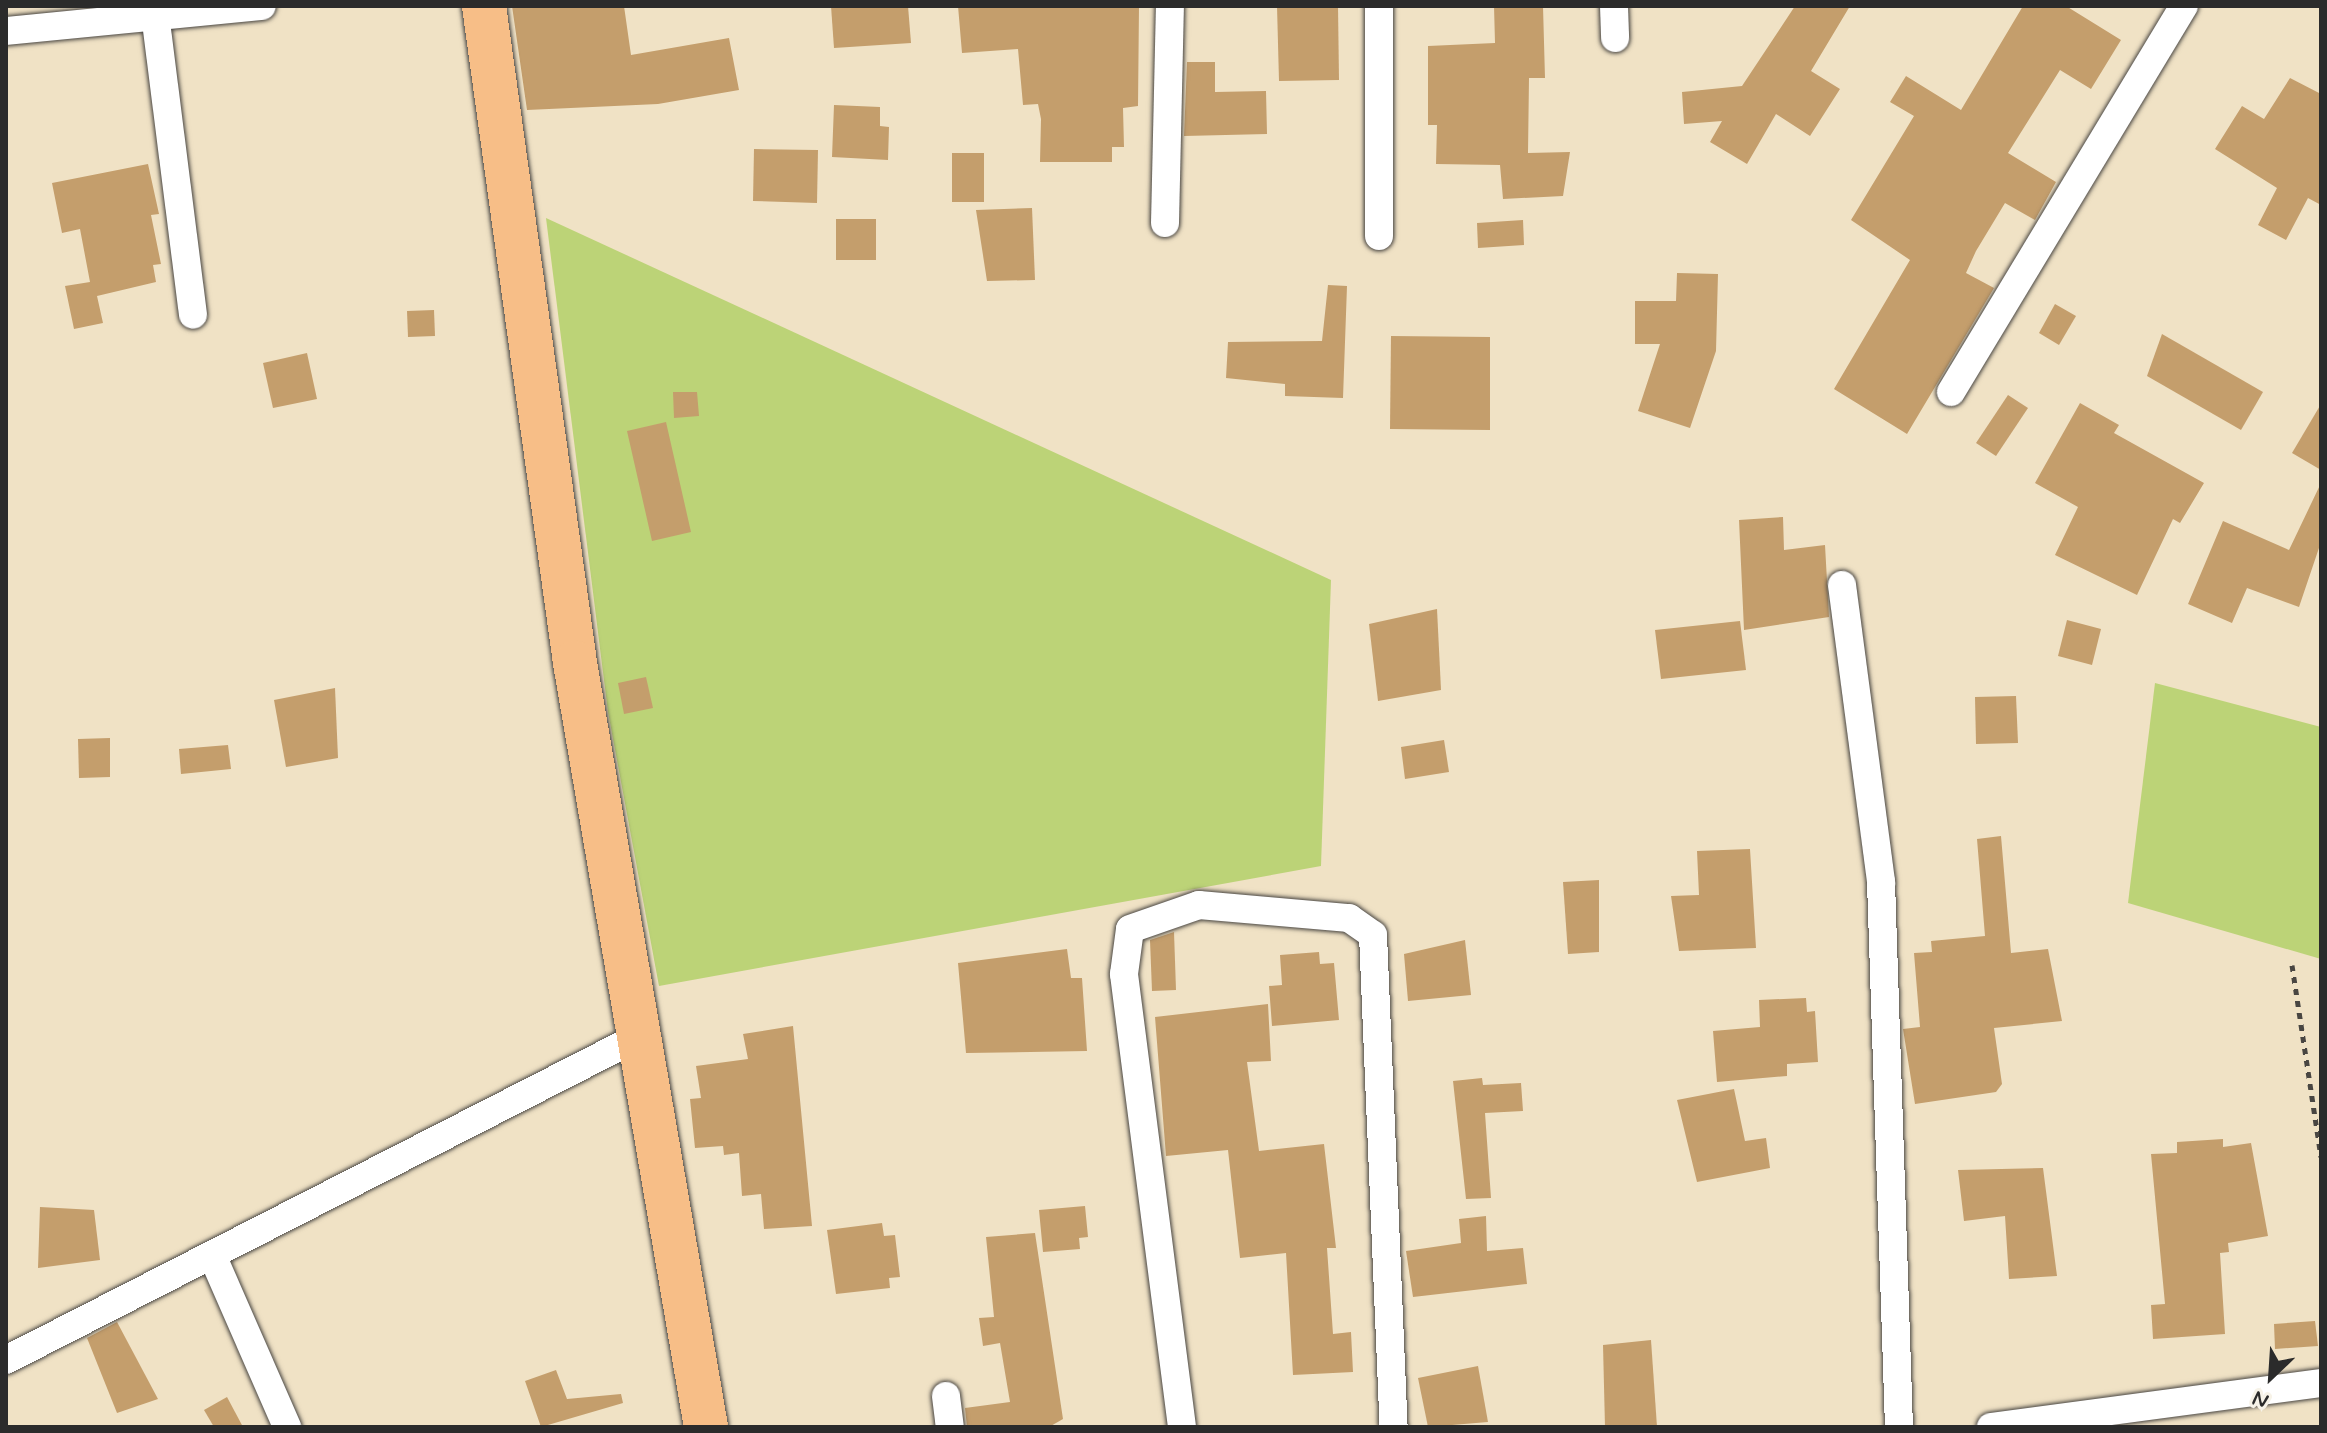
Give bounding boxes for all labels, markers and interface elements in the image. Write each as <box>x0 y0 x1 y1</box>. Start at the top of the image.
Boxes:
north arrow <box>2231 1337 2311 1417</box>
text: N <box>2248 1383 2273 1415</box>

